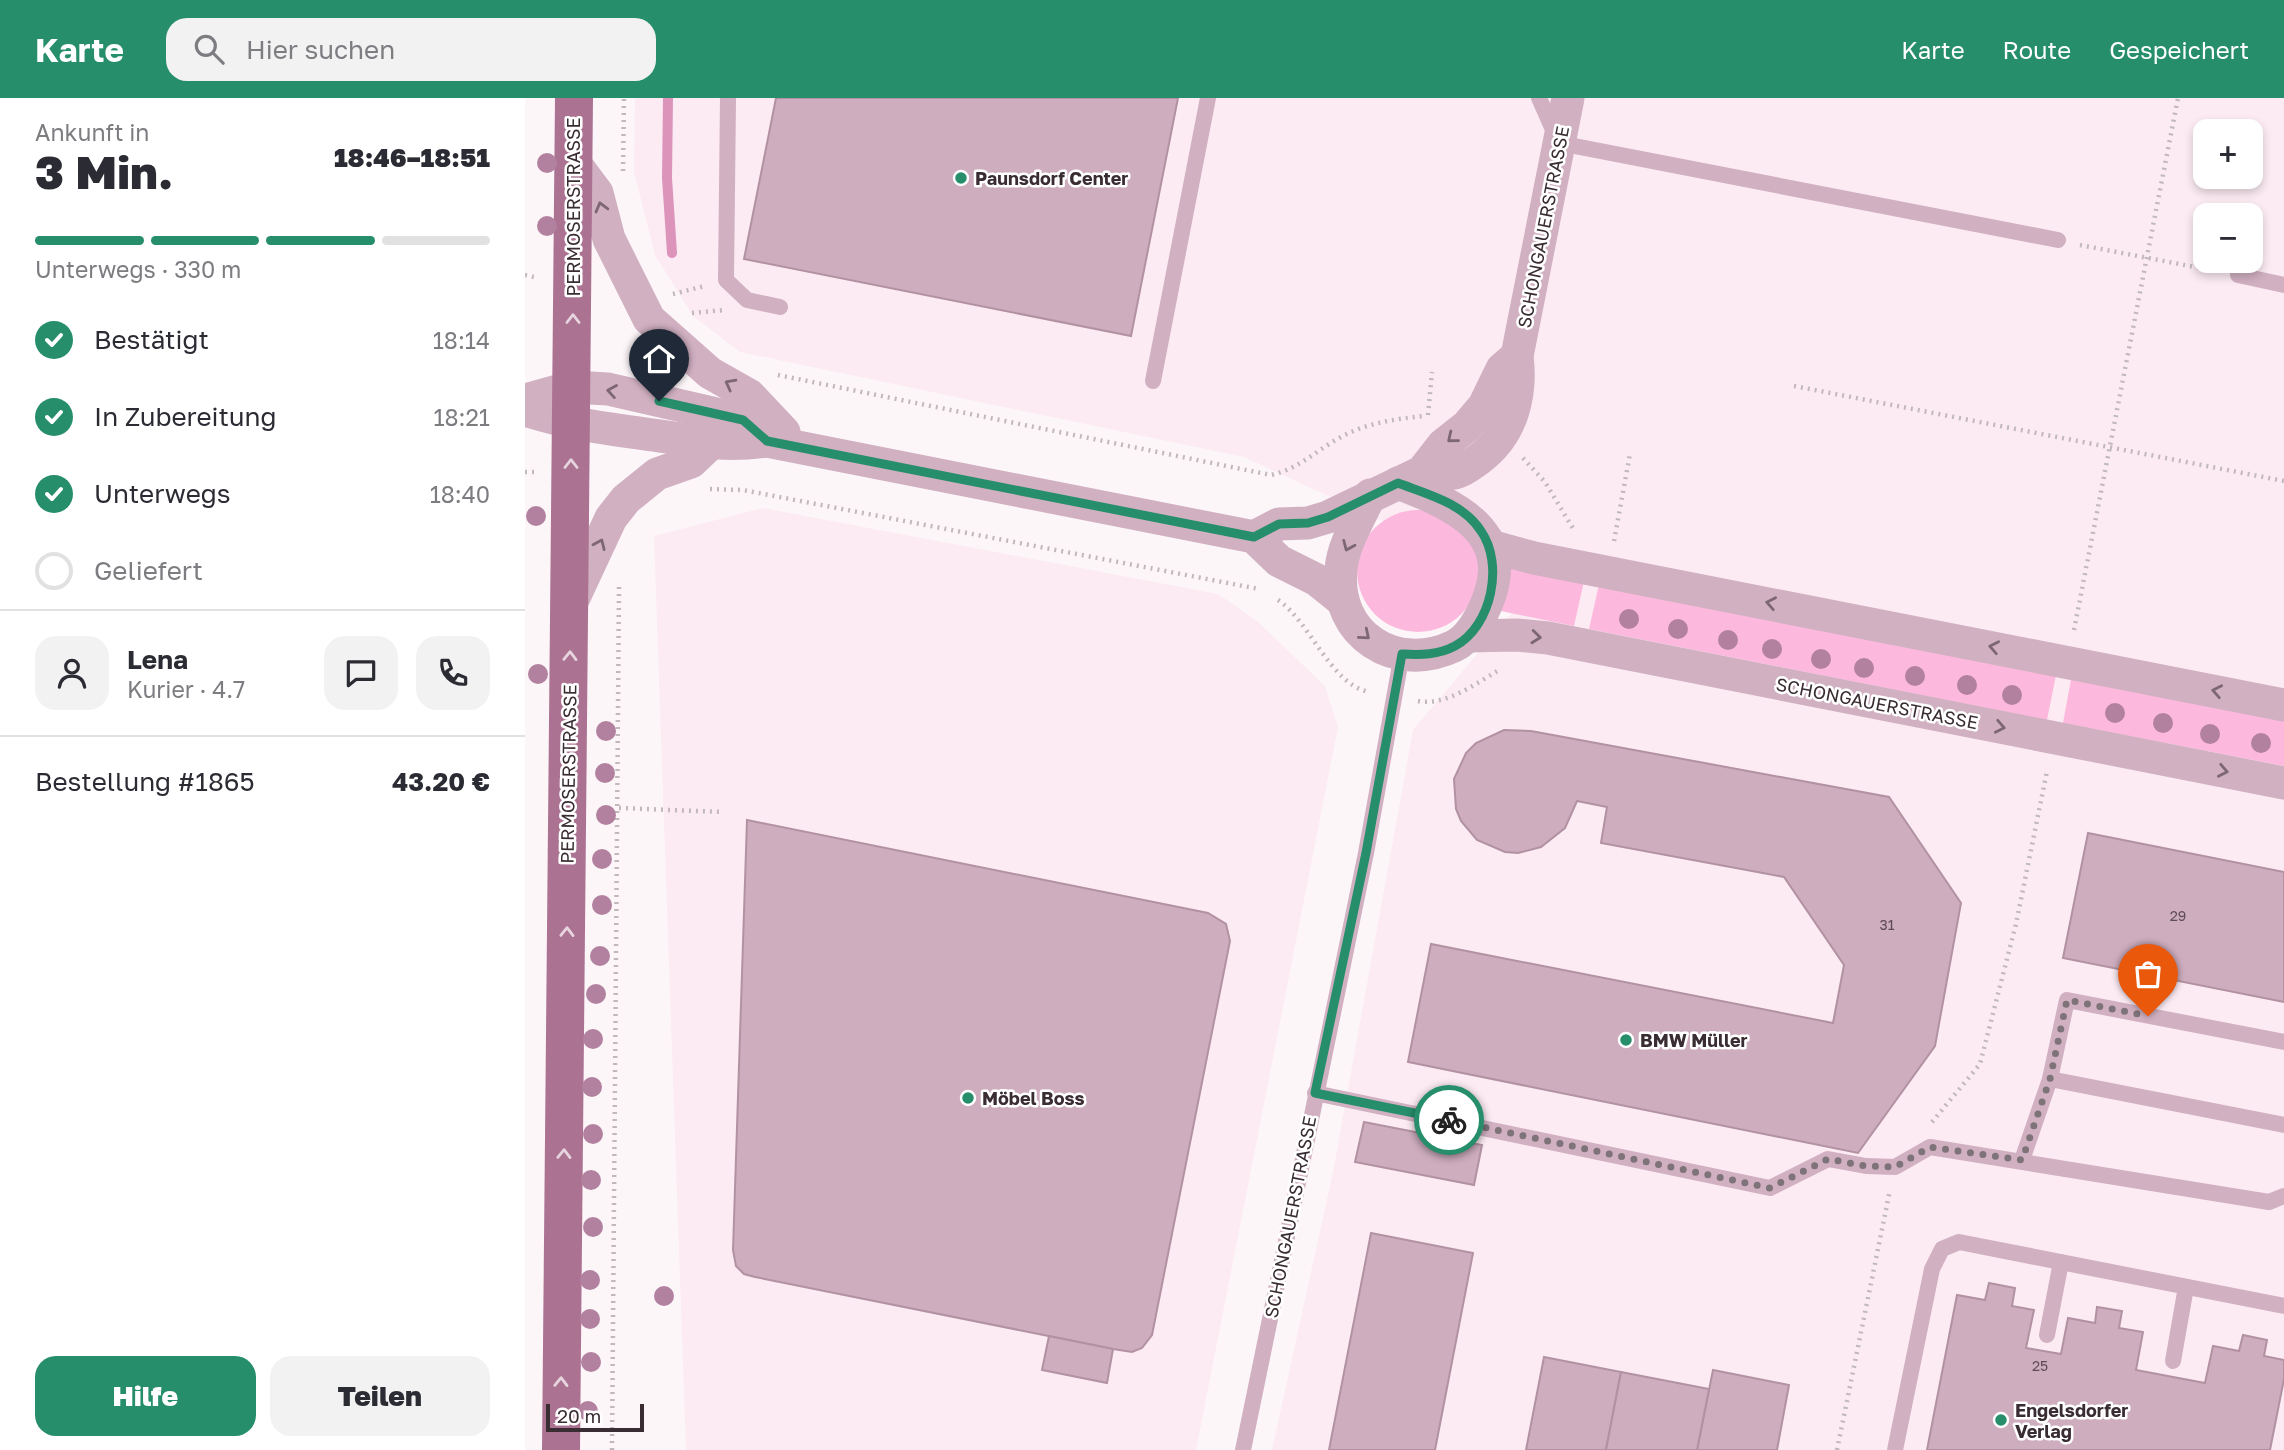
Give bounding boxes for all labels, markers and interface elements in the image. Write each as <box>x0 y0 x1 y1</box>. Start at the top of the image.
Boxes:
search box <box>166 18 656 81</box>
text: Karte <box>35 30 124 69</box>
icon: search <box>190 30 228 68</box>
text: Hier suchen <box>246 34 395 65</box>
text: Karte <box>1901 35 1965 64</box>
text: Route <box>2003 35 2071 64</box>
text: Gespeichert <box>2109 35 2249 64</box>
street label: PERMOSERSTRASSE <box>562 117 584 297</box>
text: Ankunft in <box>35 118 150 146</box>
map controls <box>2193 119 2263 273</box>
button: + <box>2193 119 2263 189</box>
street label: SCHONGAUERSTRASSE <box>1513 124 1573 330</box>
text: 18:46–18:51 <box>334 142 490 173</box>
text: 3 Min. <box>35 144 173 199</box>
place label: Paunsdorf Center <box>975 167 1128 189</box>
marker: Paunsdorf Center <box>953 170 969 186</box>
one-way arrow <box>595 201 609 213</box>
button: − <box>2193 203 2263 273</box>
text: Unterwegs · 330 m <box>35 255 241 283</box>
one-way arrow <box>565 313 580 324</box>
icon: check <box>35 321 73 359</box>
text: Bestätigt <box>94 324 209 355</box>
text: 18:14 <box>433 326 490 354</box>
pin <box>629 329 689 401</box>
icon: home <box>640 340 678 378</box>
one-way arrow <box>725 379 737 392</box>
one-way arrow <box>606 384 618 399</box>
icon: check <box>35 398 73 436</box>
text: In Zubereitung <box>94 401 277 432</box>
text: 18:21 <box>433 403 490 431</box>
one-way arrow <box>1447 430 1460 442</box>
one-way arrow <box>563 458 579 469</box>
icon: check <box>35 475 73 513</box>
text: Unterwegs <box>94 478 231 509</box>
text: 18:40 <box>430 480 490 508</box>
one-way arrow <box>592 539 606 552</box>
one-way arrow <box>1342 539 1356 551</box>
text: Geliefert <box>94 555 203 586</box>
one-way arrow <box>1765 597 1777 612</box>
one-way arrow <box>1356 627 1369 639</box>
one-way arrow <box>1530 629 1542 644</box>
button: person <box>35 636 109 710</box>
button: chat <box>324 636 398 710</box>
button: phone <box>416 636 490 710</box>
one-way arrow <box>1988 640 2000 655</box>
text: Lena <box>127 644 188 675</box>
one-way arrow <box>562 650 577 661</box>
street label: SCHONGAUERSTRASSE <box>1774 673 1980 733</box>
text: Kurier · 4.7 <box>127 675 245 703</box>
street label: PERMOSERSTRASSE <box>555 684 581 864</box>
one-way arrow <box>2211 685 2223 700</box>
one-way arrow <box>1994 719 2006 734</box>
one-way arrow <box>2217 763 2229 778</box>
text: Bestellung #1865 <box>35 766 255 797</box>
text: 43.20 € <box>392 766 490 797</box>
house number: 29 <box>2170 907 2186 924</box>
house number: 31 <box>1880 916 1895 933</box>
one-way arrow <box>559 926 575 937</box>
pin <box>2118 944 2178 1016</box>
icon: bag <box>2129 955 2167 993</box>
place label: BMW Müller <box>1640 1029 1748 1051</box>
marker: BMW Müller <box>1618 1032 1634 1048</box>
courier <box>1414 1085 1484 1155</box>
place label: Möbel Boss <box>982 1087 1085 1109</box>
marker: Möbel Boss <box>960 1090 976 1106</box>
icon: bike <box>1430 1101 1468 1139</box>
street label: SCHONGAUERSTRASSE <box>1260 1114 1320 1320</box>
one-way arrow <box>557 1149 572 1160</box>
button: Hilfe <box>35 1356 256 1436</box>
button: Teilen <box>270 1356 490 1436</box>
house number: 25 <box>2032 1357 2048 1374</box>
one-way arrow <box>554 1376 569 1387</box>
place label: Engelsdorfer Verlag <box>2015 1399 2128 1442</box>
scale bar <box>546 1401 644 1433</box>
text: 20 m <box>557 1404 601 1427</box>
marker: Engelsdorfer Verlag <box>1993 1412 2009 1428</box>

